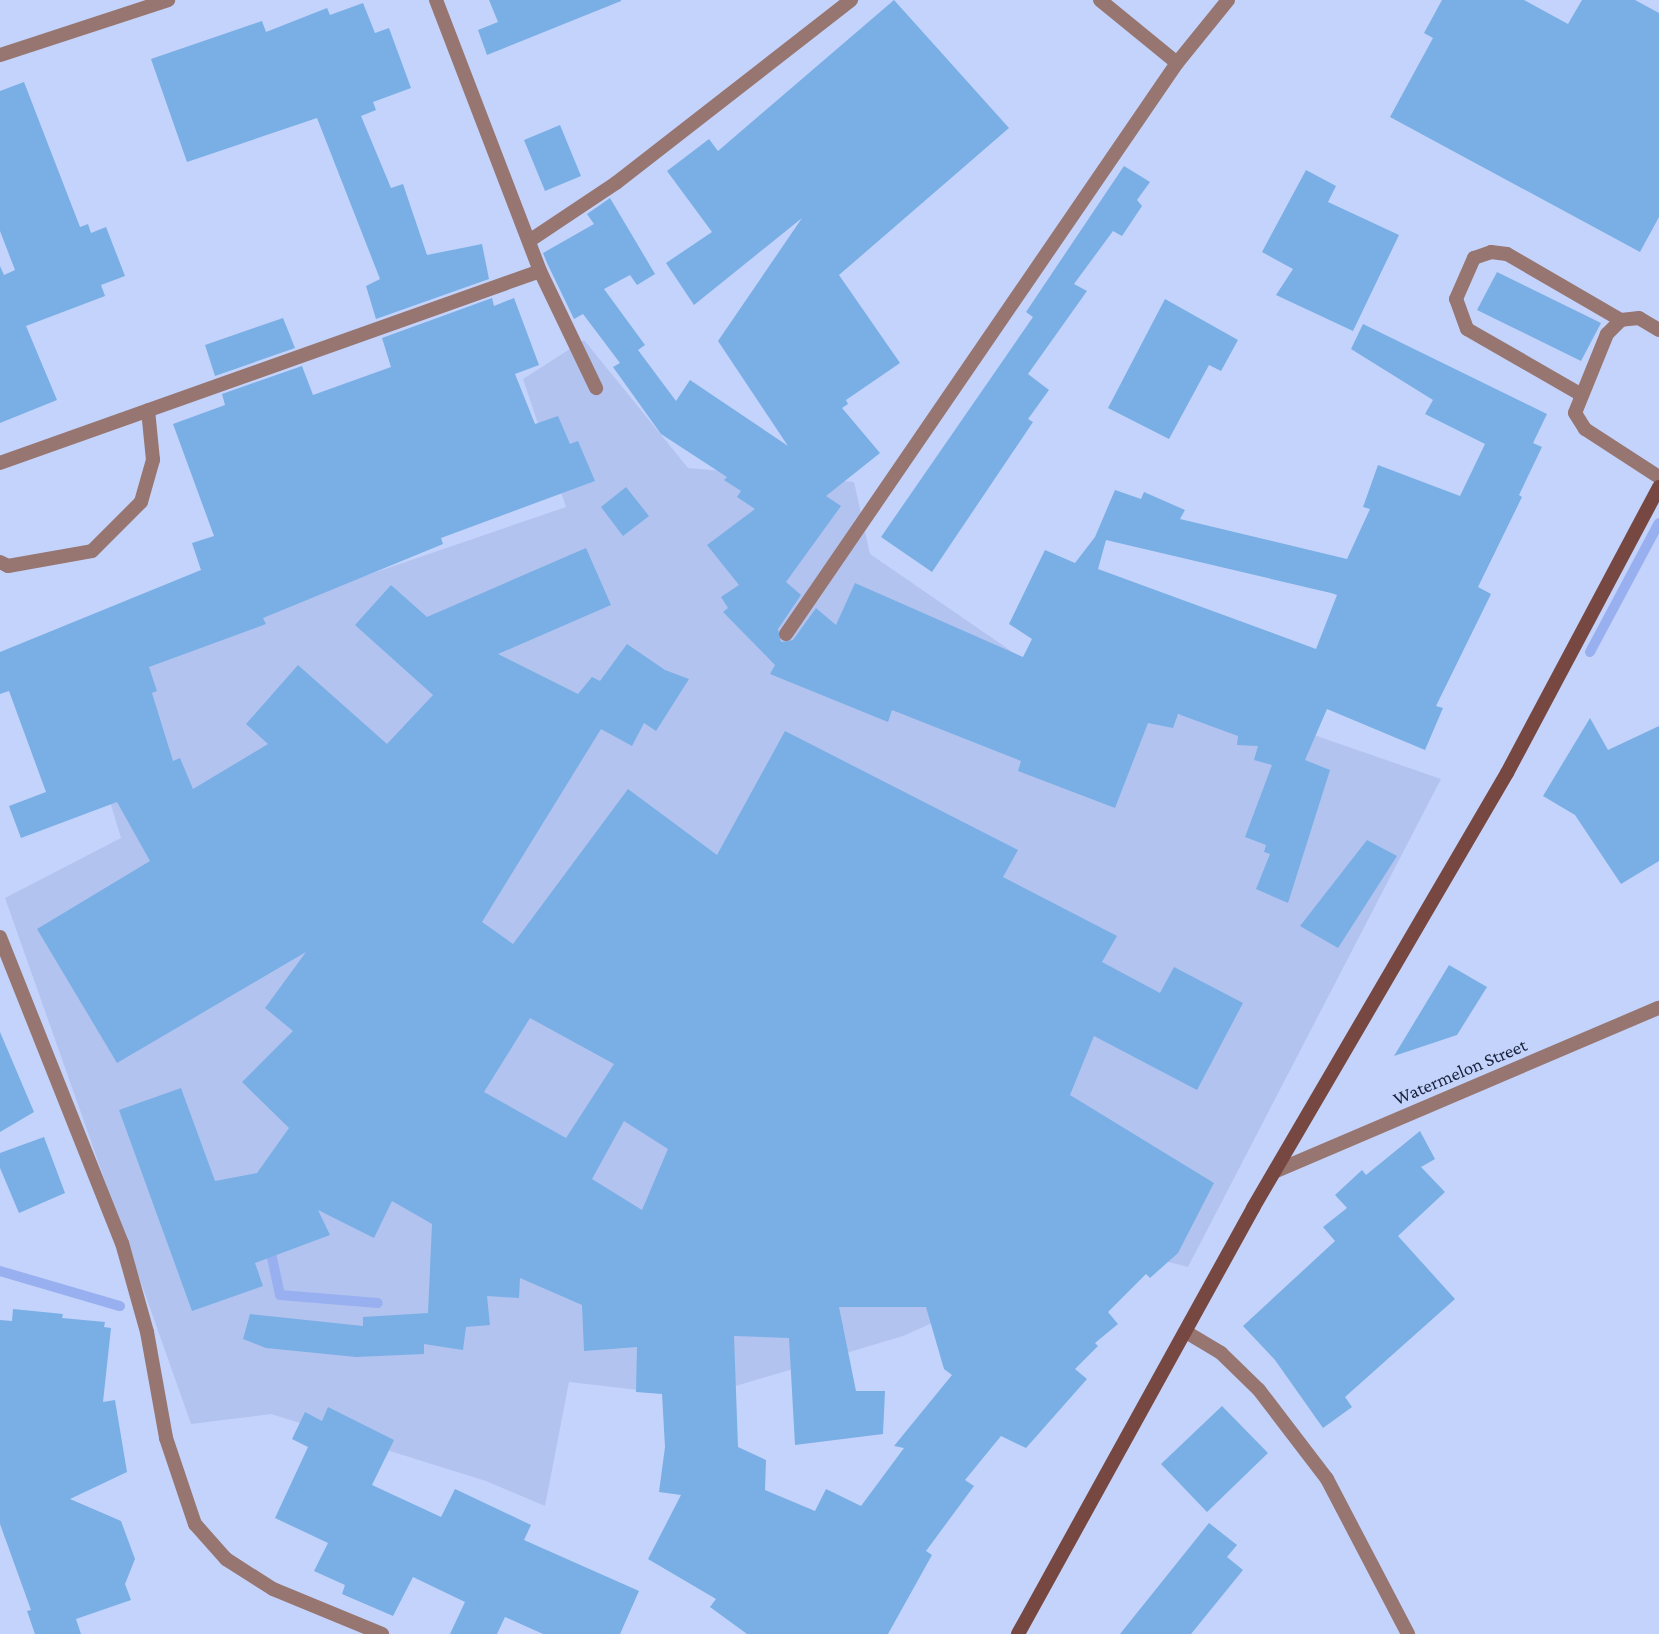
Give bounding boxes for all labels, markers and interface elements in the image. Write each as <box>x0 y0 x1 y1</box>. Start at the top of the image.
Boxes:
street label: Watermelon Street <box>1390 1034 1530 1110</box>

